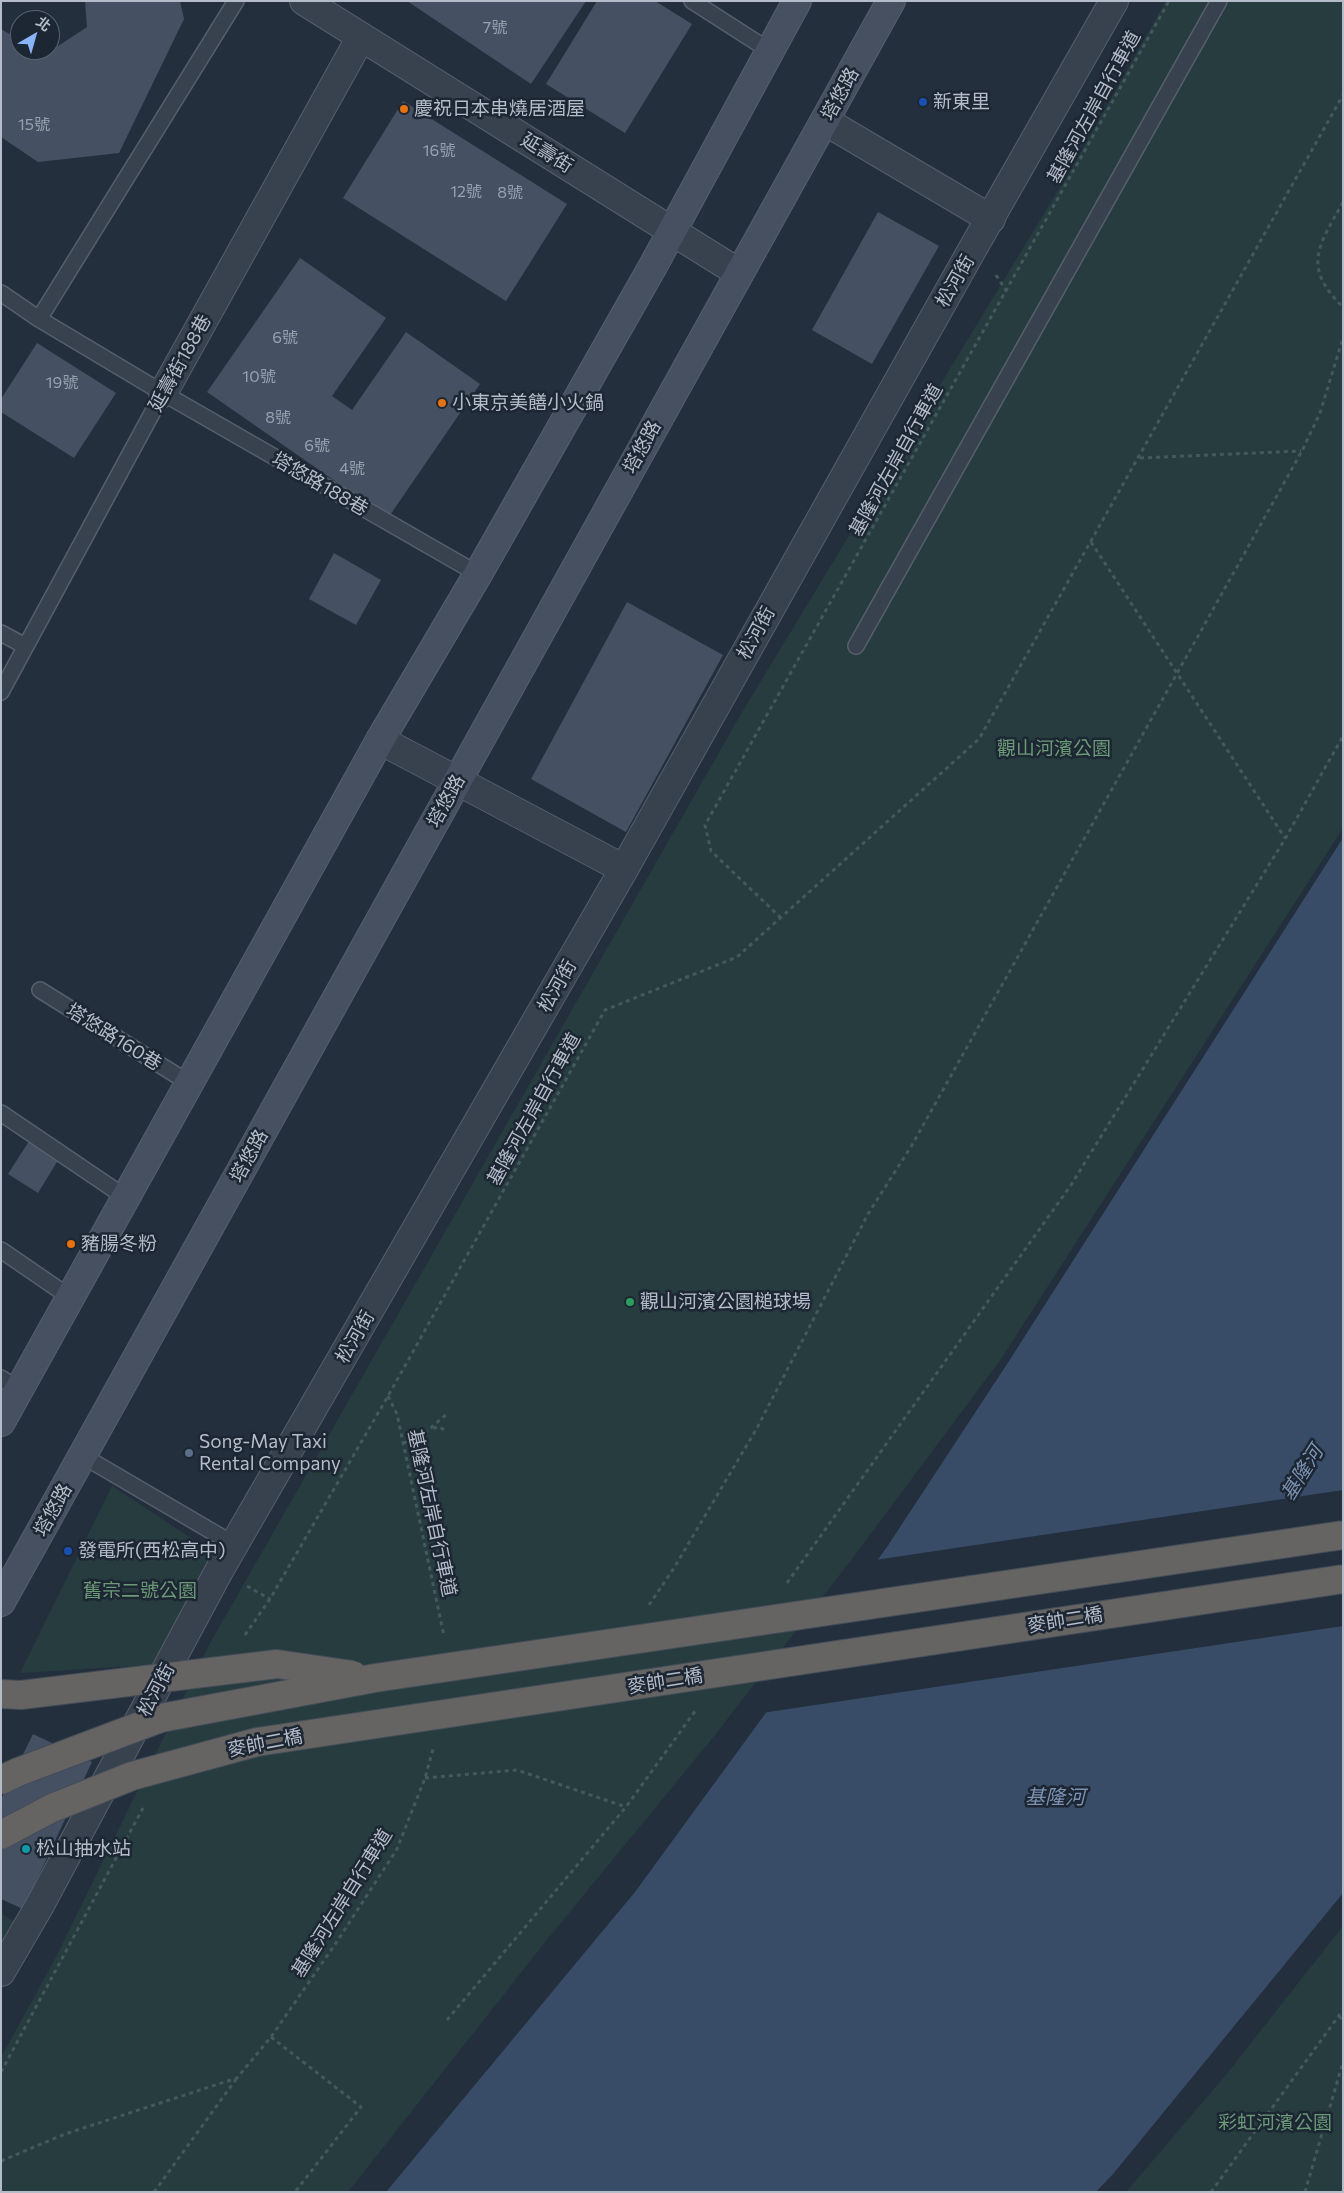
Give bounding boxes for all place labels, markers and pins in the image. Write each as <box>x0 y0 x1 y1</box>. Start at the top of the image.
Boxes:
place label: 新東里 <box>933 91 990 113</box>
marker: 新東里 <box>917 96 929 108</box>
place label: 慶祝日本串燒居酒屋 <box>414 98 585 120</box>
marker: 慶祝日本串燒居酒屋 <box>398 103 410 115</box>
place label: 小東京美饍小火鍋 <box>452 392 604 414</box>
marker: 小東京美饍小火鍋 <box>436 397 448 409</box>
place label: 豬腸冬粉 <box>81 1233 157 1255</box>
marker: 豬腸冬粉 <box>65 1238 77 1250</box>
place label: 觀山河濱公園槌球場 <box>640 1291 811 1313</box>
marker: 觀山河濱公園槌球場 <box>624 1296 636 1308</box>
place label: Song-May Taxi Rental Company <box>199 1431 341 1475</box>
marker: Song-May Taxi Rental Company <box>183 1447 195 1459</box>
place label: 發電所(西松高中) <box>78 1540 226 1562</box>
marker: 發電所(西松高中) <box>62 1545 74 1557</box>
place label: 松山抽水站 <box>36 1838 131 1860</box>
marker: 松山抽水站 <box>20 1843 32 1855</box>

